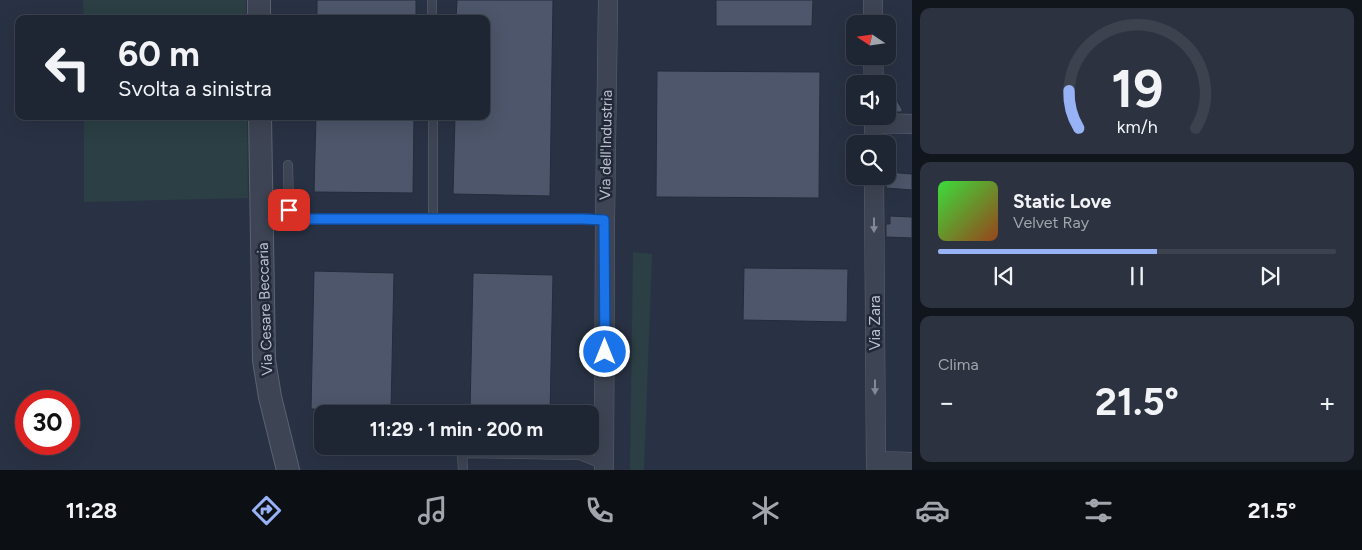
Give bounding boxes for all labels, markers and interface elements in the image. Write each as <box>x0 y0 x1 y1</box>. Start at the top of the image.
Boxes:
north arrow <box>846 15 896 65</box>
map controls <box>846 15 896 185</box>
text: 60 m <box>118 33 200 75</box>
icon: left <box>35 35 100 100</box>
text: 19 <box>1111 58 1163 120</box>
text: Svolta a sinistra <box>118 75 272 102</box>
button: sound <box>846 75 896 125</box>
street label: Via dell'Industria <box>596 90 616 200</box>
text: km/h <box>1117 116 1157 137</box>
button: search <box>846 135 896 185</box>
pin <box>268 189 310 231</box>
text: Static Love <box>1013 190 1111 213</box>
icon: arrive <box>275 196 303 224</box>
text: Velvet Ray <box>1013 213 1089 232</box>
one-way arrow <box>870 217 878 233</box>
street label: Via Cesare Beccaria <box>254 242 276 376</box>
icon: previous <box>990 262 1018 290</box>
icon: pause <box>1123 262 1151 290</box>
icon: next <box>1256 262 1284 290</box>
street label: Via Zara <box>866 295 884 351</box>
position arrow <box>578 325 630 377</box>
text: Clima <box>938 355 979 374</box>
text: 21.5° <box>1095 379 1179 425</box>
one-way arrow <box>871 380 879 396</box>
text: − <box>938 385 955 419</box>
text: + <box>1319 385 1336 419</box>
speed limit sign: 30 <box>15 390 80 455</box>
text: 11:29 · 1 min · 200 m <box>370 418 543 441</box>
icon: directions <box>249 493 284 528</box>
icon: music <box>415 493 450 528</box>
icon: phone <box>582 493 617 528</box>
icon: climate <box>748 493 783 528</box>
icon: car <box>915 493 950 528</box>
icon: filters <box>1081 493 1116 528</box>
text: 11:28 <box>66 497 117 524</box>
text: 21.5° <box>1248 497 1296 524</box>

